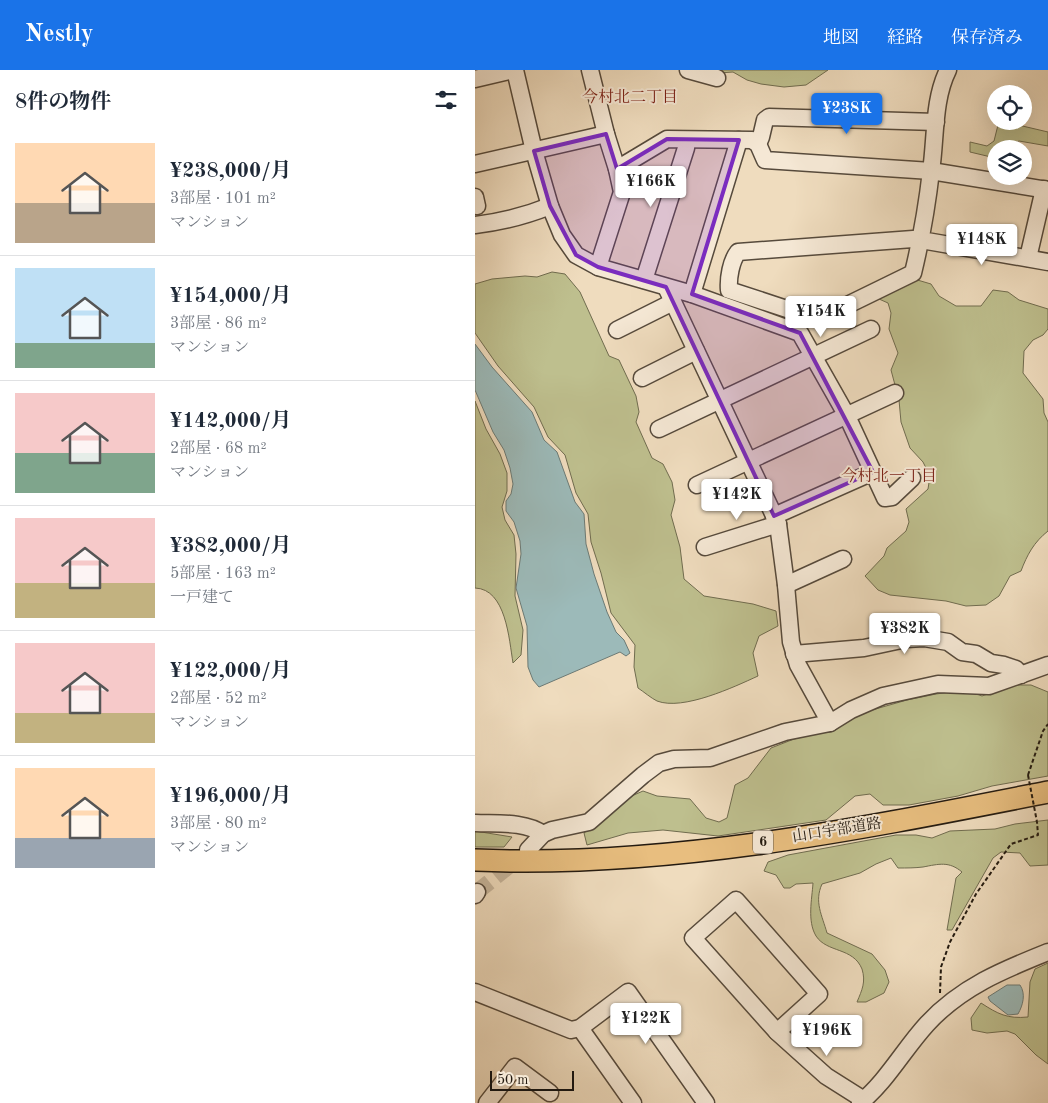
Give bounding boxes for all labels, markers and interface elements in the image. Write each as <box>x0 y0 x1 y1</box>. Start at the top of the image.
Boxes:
text: Nestly <box>25 23 94 47</box>
text: 地図 <box>823 29 859 47</box>
text: 経路 <box>887 29 923 47</box>
text: 保存済み <box>951 29 1023 47</box>
map controls <box>987 85 1032 185</box>
button: locate <box>987 85 1032 130</box>
icon: filters <box>432 86 460 114</box>
district label: 今村北二丁目 <box>582 88 678 106</box>
text: 8件の物件 <box>15 92 111 113</box>
pin: ¥238K <box>812 92 882 135</box>
text: ¥238K <box>822 101 872 117</box>
button: layers <box>987 140 1032 185</box>
text: ¥238,000/月 <box>170 161 292 182</box>
icon: home <box>55 163 115 223</box>
pin: ¥166K <box>616 166 686 208</box>
text: ¥166K <box>626 174 676 190</box>
text: 3部屋 · 101 m² <box>170 191 276 207</box>
text: マンション <box>170 215 249 231</box>
pin: ¥148K <box>947 224 1017 266</box>
text: ¥148K <box>957 232 1007 248</box>
text: ¥154,000/月 <box>170 286 292 307</box>
icon: home <box>55 288 115 348</box>
pin: ¥154K <box>786 296 856 338</box>
text: ¥154K <box>796 304 846 320</box>
text: 3部屋 · 86 m² <box>170 316 267 332</box>
text: マンション <box>170 340 249 356</box>
text: ¥142,000/月 <box>170 411 292 432</box>
icon: home <box>55 413 115 473</box>
text: 2部屋 · 68 m² <box>170 441 267 457</box>
text: マンション <box>170 465 249 481</box>
district label: 今村北一丁目 <box>841 467 937 485</box>
pin: ¥142K <box>702 478 772 521</box>
text: ¥142K <box>712 487 762 503</box>
text: ¥382,000/月 <box>170 536 292 557</box>
icon: home <box>55 538 115 598</box>
text: 5部屋 · 163 m² <box>170 566 276 582</box>
text: 一戸建て <box>170 590 234 606</box>
pin: ¥382K <box>870 612 940 655</box>
text: ¥382K <box>880 621 930 637</box>
text: ¥122,000/月 <box>170 661 292 682</box>
icon: home <box>55 663 115 723</box>
text: 2部屋 · 52 m² <box>170 691 267 707</box>
text: マンション <box>170 715 249 731</box>
text: ¥196,000/月 <box>170 786 292 807</box>
icon: home <box>55 788 115 848</box>
street label: 山口宇部道路 <box>791 815 883 845</box>
text: 3部屋 · 80 m² <box>170 816 267 832</box>
road number: 6 <box>753 830 773 854</box>
text: マンション <box>170 840 249 856</box>
pin: ¥122K <box>611 1002 681 1045</box>
text: ¥122K <box>621 1011 671 1027</box>
pin: ¥196K <box>792 1014 862 1057</box>
text: ¥196K <box>802 1023 852 1039</box>
scale bar <box>490 1068 574 1091</box>
text: 50 m <box>497 1073 528 1087</box>

